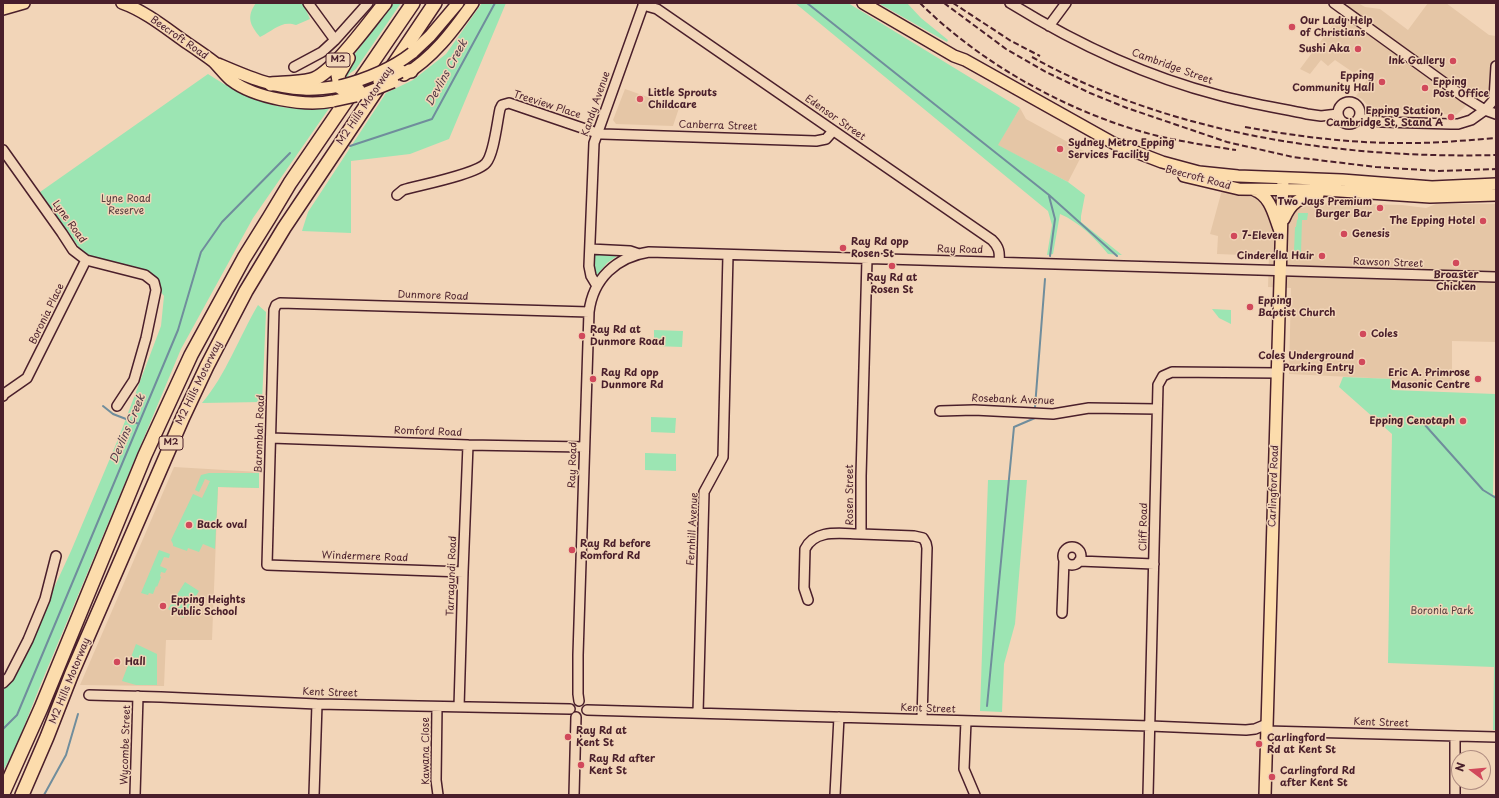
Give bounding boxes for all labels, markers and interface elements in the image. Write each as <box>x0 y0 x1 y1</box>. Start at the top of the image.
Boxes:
street label: Beecroft Road <box>148 14 210 62</box>
place label: Our Lady Help of Christians <box>1300 15 1372 38</box>
marker: Our Lady Help of Christians <box>1287 22 1297 32</box>
water label: Devlins Creek <box>423 37 471 109</box>
place label: Sushi Aka <box>1299 43 1350 55</box>
marker: Sushi Aka <box>1353 44 1363 54</box>
street label: Cambridge Street <box>1130 47 1214 87</box>
road number: M2 <box>326 53 350 67</box>
place label: Ink Gallery <box>1389 55 1445 67</box>
marker: Ink Gallery <box>1448 56 1458 66</box>
street label: M2 Hills Motorway <box>334 65 396 147</box>
street label: Kandy Avenue <box>579 70 613 138</box>
place label: Epping Community Hall <box>1292 70 1374 94</box>
place label: Epping Post Office <box>1433 76 1489 100</box>
marker: Epping Community Hall <box>1377 77 1387 87</box>
marker: Epping Post Office <box>1420 83 1430 93</box>
place label: Little Sprouts Childcare <box>648 87 717 110</box>
street label: Treeview Place <box>512 88 582 122</box>
street label: Edensor Street <box>803 93 867 143</box>
marker: Little Sprouts Childcare <box>635 94 645 104</box>
place label: Epping Station, Cambridge St, Stand A <box>1326 105 1443 128</box>
marker: Epping Station, Cambridge St, Stand A <box>1446 112 1456 122</box>
street label: Canberra Street <box>678 119 758 133</box>
place label: Sydney Metro Epping Services Facility <box>1068 137 1174 160</box>
marker: Sydney Metro Epping Services Facility <box>1055 144 1065 154</box>
street label: Beecroft Road <box>1164 163 1232 193</box>
park label: Lyne Road Reserve <box>101 193 151 216</box>
place label: Two Jays Premium Burger Bar <box>1278 196 1372 220</box>
street label: Lyne Road <box>50 198 88 246</box>
marker: Two Jays Premium Burger Bar <box>1375 203 1385 213</box>
place label: The Epping Hotel <box>1389 215 1475 227</box>
marker: The Epping Hotel <box>1478 216 1488 226</box>
place label: Genesis <box>1352 228 1390 240</box>
marker: Genesis <box>1339 229 1349 239</box>
place label: 7-Eleven <box>1242 230 1284 242</box>
marker: 7-Eleven <box>1229 231 1239 241</box>
place label: Ray Rd opp Rosen St <box>851 236 909 260</box>
marker: Ray Rd opp Rosen St <box>838 243 848 253</box>
street label: Ray Road <box>937 244 983 256</box>
place label: Cinderella Hair <box>1237 250 1314 262</box>
marker: Cinderella Hair <box>1317 251 1327 261</box>
street label: Rawson Street <box>1353 256 1423 270</box>
marker: Broaster Chicken <box>1451 258 1461 268</box>
marker: Ray Rd at Rosen St <box>887 261 897 271</box>
place label: Broaster Chicken <box>1433 269 1479 292</box>
place label: Ray Rd at Rosen St <box>867 272 917 296</box>
street label: Boronia Place <box>27 282 67 346</box>
street label: Dunmore Road <box>397 289 469 303</box>
place label: Epping Baptist Church <box>1258 295 1336 318</box>
marker: Epping Baptist Church <box>1245 302 1255 312</box>
place label: Ray Rd at Dunmore Road <box>590 324 665 348</box>
place label: Coles <box>1371 328 1398 340</box>
marker: Coles <box>1358 329 1368 339</box>
marker: Ray Rd at Dunmore Road <box>577 331 587 341</box>
street label: M2 Hills Motorway <box>173 339 225 427</box>
place label: Coles Underground Parking Entry <box>1258 350 1354 374</box>
marker: Coles Underground Parking Entry <box>1357 357 1367 367</box>
place label: Ray Rd opp Dunmore Rd <box>601 367 663 390</box>
place label: Eric A. Primrose Masonic Centre <box>1388 367 1470 390</box>
marker: Ray Rd opp Dunmore Rd <box>588 374 598 384</box>
marker: Eric A. Primrose Masonic Centre <box>1473 374 1483 384</box>
water label: Devlins Creek <box>107 392 149 466</box>
street label: Rosebank Avenue <box>971 393 1055 407</box>
street label: Barombah Road <box>253 395 267 473</box>
place label: Epping Cenotaph <box>1370 415 1455 427</box>
marker: Epping Cenotaph <box>1458 416 1468 426</box>
street label: Romford Road <box>394 425 462 439</box>
road number: M2 <box>159 436 183 450</box>
street label: Ray Road <box>566 442 580 488</box>
street label: Carlingford Road <box>1267 445 1281 527</box>
street label: Rosen Street <box>844 464 856 526</box>
street label: Fernhill Avenue <box>685 492 701 566</box>
street label: Cliff Road <box>1138 503 1150 551</box>
place label: Back oval <box>197 519 247 531</box>
marker: Back oval <box>184 520 194 530</box>
street label: Tarragundi Road <box>445 536 459 616</box>
place label: Ray Rd before Romford Rd <box>580 538 651 562</box>
marker: Ray Rd before Romford Rd <box>567 545 577 555</box>
street label: Windermere Road <box>321 549 409 565</box>
place label: Epping Heights Public School <box>171 594 245 618</box>
marker: Epping Heights Public School <box>158 601 168 611</box>
park label: Boronia Park <box>1411 605 1473 617</box>
street label: M2 Hills Motorway <box>47 636 93 726</box>
place label: Hall <box>125 656 145 668</box>
marker: Hall <box>112 657 122 667</box>
street label: Kent Street <box>302 686 358 700</box>
street label: Kent Street <box>900 702 956 716</box>
street label: Wycombe Street <box>119 705 133 785</box>
street label: Kent Street <box>1353 716 1409 730</box>
street label: Kawana Close <box>420 717 432 785</box>
place label: Ray Rd at Kent St <box>576 725 627 748</box>
marker: Ray Rd at Kent St <box>563 732 573 742</box>
place label: Carlingford Rd at Kent St <box>1267 732 1336 756</box>
marker: Carlingford Rd at Kent St <box>1254 739 1264 749</box>
north arrow <box>1451 750 1491 790</box>
place label: Ray Rd after Kent St <box>589 753 655 776</box>
marker: Ray Rd after Kent St <box>576 760 586 770</box>
text: N <box>1451 760 1469 773</box>
place label: Carlingford Rd after Kent St <box>1280 765 1355 788</box>
marker: Carlingford Rd after Kent St <box>1267 772 1277 782</box>

